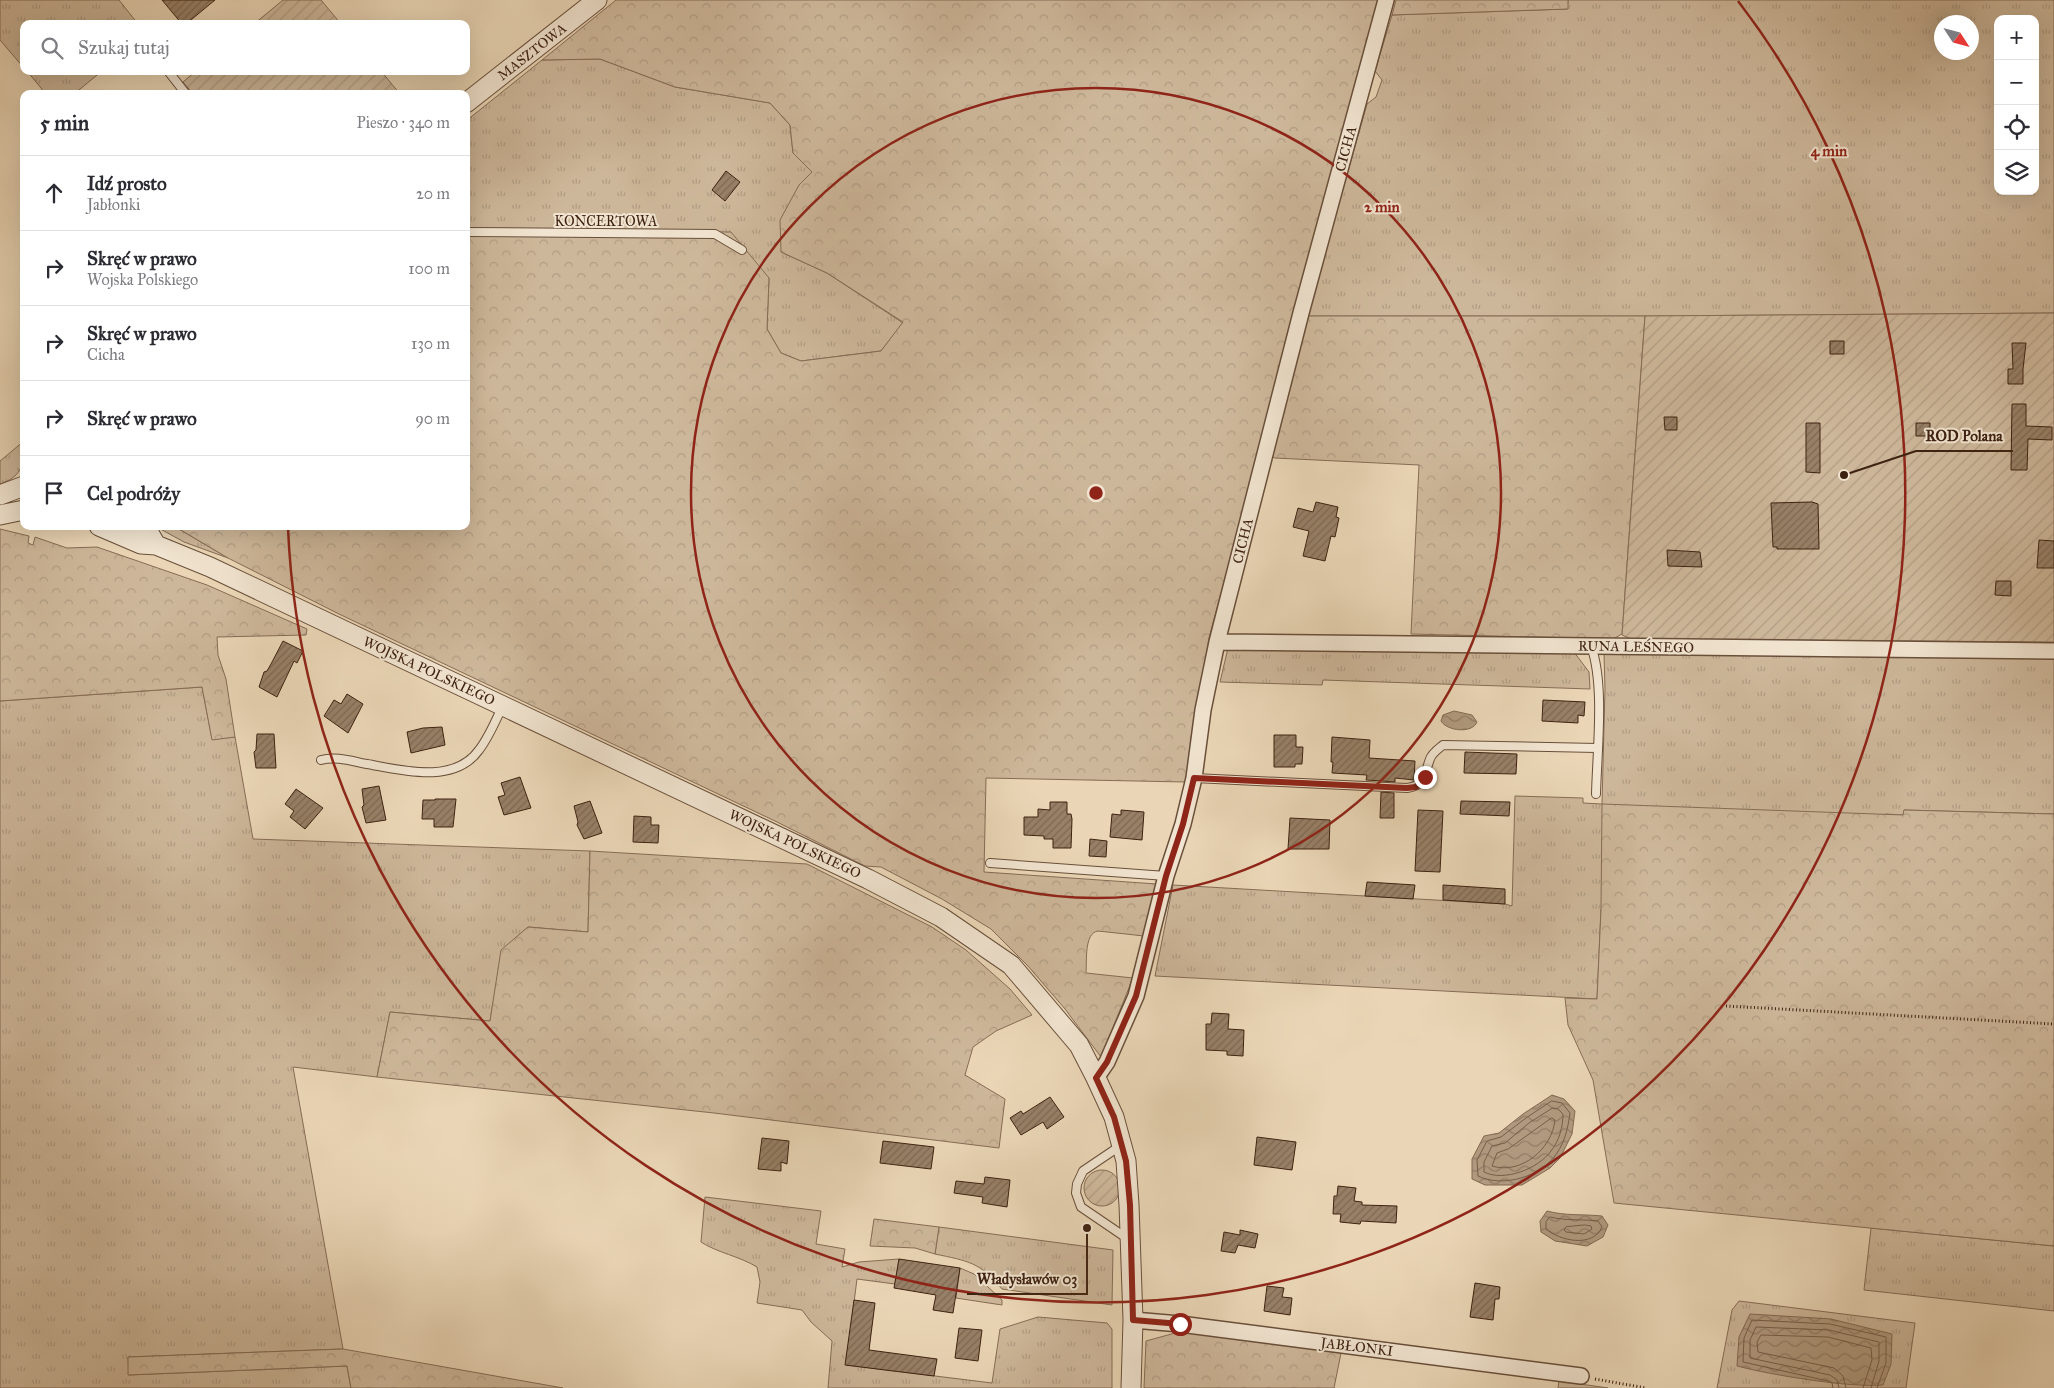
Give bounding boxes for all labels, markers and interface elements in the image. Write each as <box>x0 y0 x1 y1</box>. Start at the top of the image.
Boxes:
north arrow <box>1934 15 1979 60</box>
map controls <box>1994 15 2039 195</box>
button: + <box>1994 15 2039 60</box>
street label: MASZTOWA <box>494 19 570 84</box>
search box <box>20 20 470 75</box>
icon: search <box>38 34 66 62</box>
text: Szukaj tutaj <box>78 36 170 59</box>
button: − <box>1994 60 2039 105</box>
button: locate <box>1994 105 2039 150</box>
text: 5 min <box>40 110 89 136</box>
text: Pieszo · 340 m <box>357 113 450 132</box>
street label: CICHA <box>1332 124 1360 174</box>
text: 4 min <box>1811 142 1848 161</box>
button: layers <box>1994 150 2039 195</box>
text: Idź prosto <box>87 172 167 195</box>
icon: ahead <box>40 179 68 207</box>
text: 20 m <box>416 184 450 203</box>
text: Jabłonki <box>87 195 140 214</box>
text: 2 min <box>1364 198 1401 216</box>
street label: KONCERTOWA <box>554 213 658 230</box>
text: Skręć w prawo <box>87 247 197 270</box>
icon: right <box>40 254 68 282</box>
text: 100 m <box>408 259 450 278</box>
text: Wojska Polskiego <box>87 270 198 289</box>
text: Skręć w prawo <box>87 322 197 345</box>
icon: right <box>40 329 68 357</box>
text: 130 m <box>411 334 450 353</box>
text: Cicha <box>87 345 125 364</box>
icon: right <box>40 404 68 432</box>
text: Skręć w prawo <box>87 407 197 430</box>
text: 90 m <box>415 409 450 428</box>
callout: ROD Polana <box>1916 421 2013 451</box>
text: ROD Polana <box>1925 427 2003 445</box>
icon: arrive <box>40 479 68 507</box>
text: Cel podróży <box>87 482 180 505</box>
centre of rings <box>1087 484 1105 502</box>
street label: CICHA <box>1229 516 1257 566</box>
street label: WOJSKA POLSKIEGO <box>360 633 498 710</box>
street label: RUNA LEŚNEGO <box>1578 635 1694 657</box>
route end <box>1414 766 1437 789</box>
street label: WOJSKA POLSKIEGO <box>726 806 864 883</box>
callout: Władysławów 03 <box>967 1264 1087 1294</box>
text: Władysławów 03 <box>977 1270 1077 1289</box>
route start <box>1169 1313 1192 1336</box>
street label: JABŁONKI <box>1318 1334 1394 1361</box>

